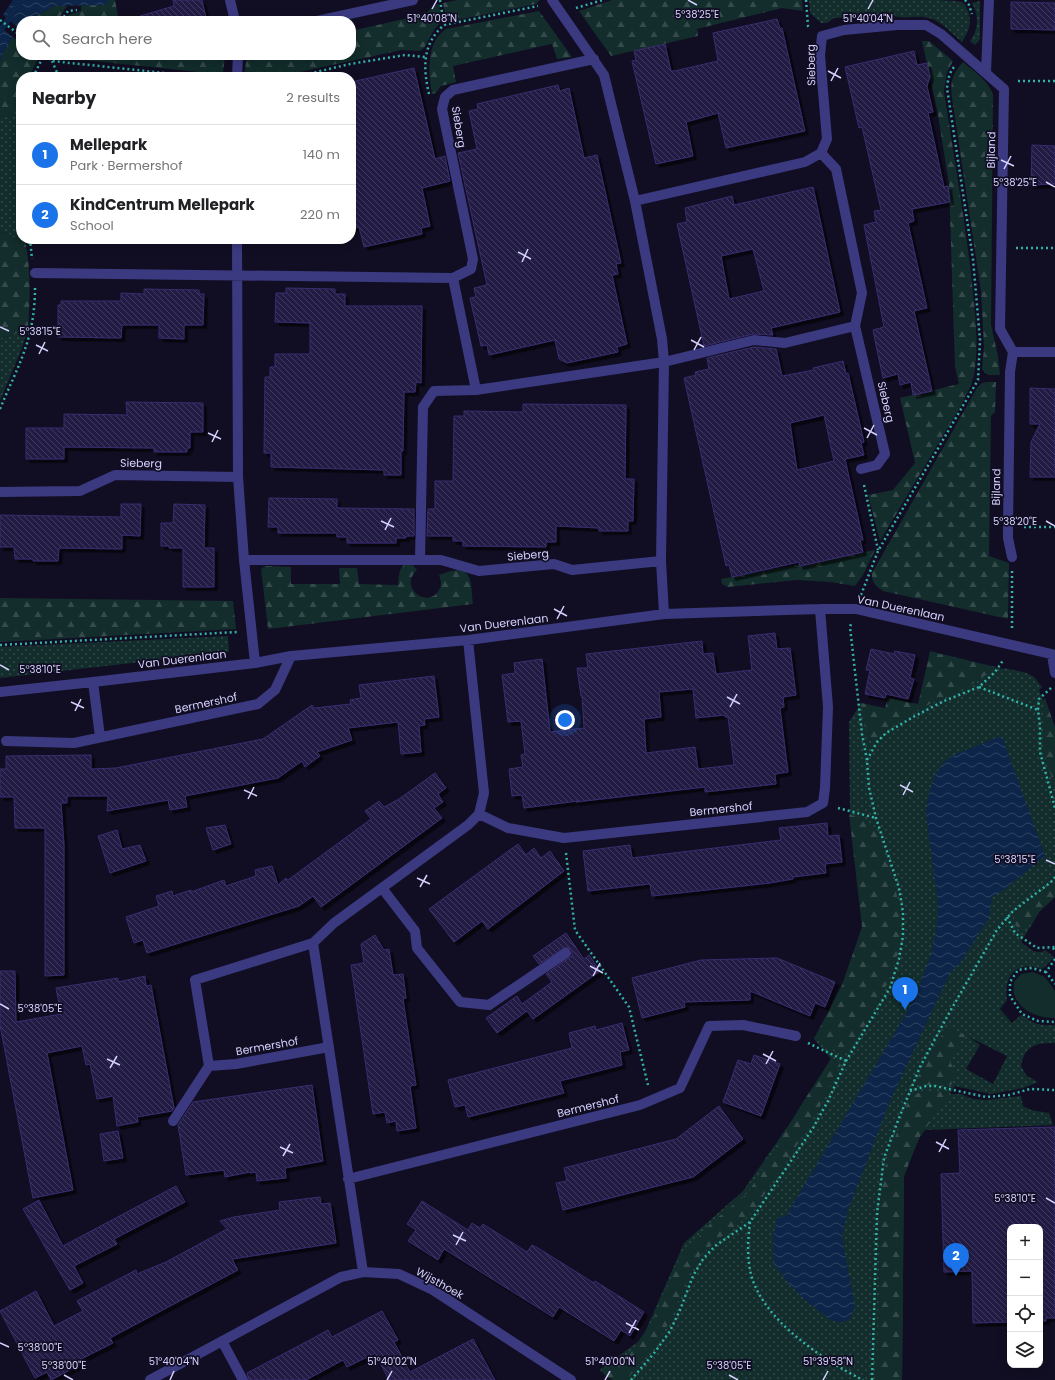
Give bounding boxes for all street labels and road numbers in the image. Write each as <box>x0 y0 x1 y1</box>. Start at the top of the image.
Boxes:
street label: Sieberg <box>803 44 819 86</box>
street label: Sieberg <box>448 105 470 149</box>
street label: Bijland <box>983 131 999 169</box>
street label: Sieberg <box>874 380 898 424</box>
street label: Sieberg <box>120 455 162 471</box>
street label: Bijland <box>988 468 1004 506</box>
street label: Sieberg <box>506 545 550 565</box>
street label: Van Duerenlaan <box>856 591 946 625</box>
street label: Van Duerenlaan <box>459 610 549 636</box>
street label: Van Duerenlaan <box>137 646 227 672</box>
street label: Bermershof <box>173 689 239 717</box>
street label: Bermershof <box>689 798 754 820</box>
street label: Bermershof <box>234 1033 300 1059</box>
street label: Bermershof <box>555 1090 621 1121</box>
street label: Wijsthoek <box>413 1263 467 1303</box>

